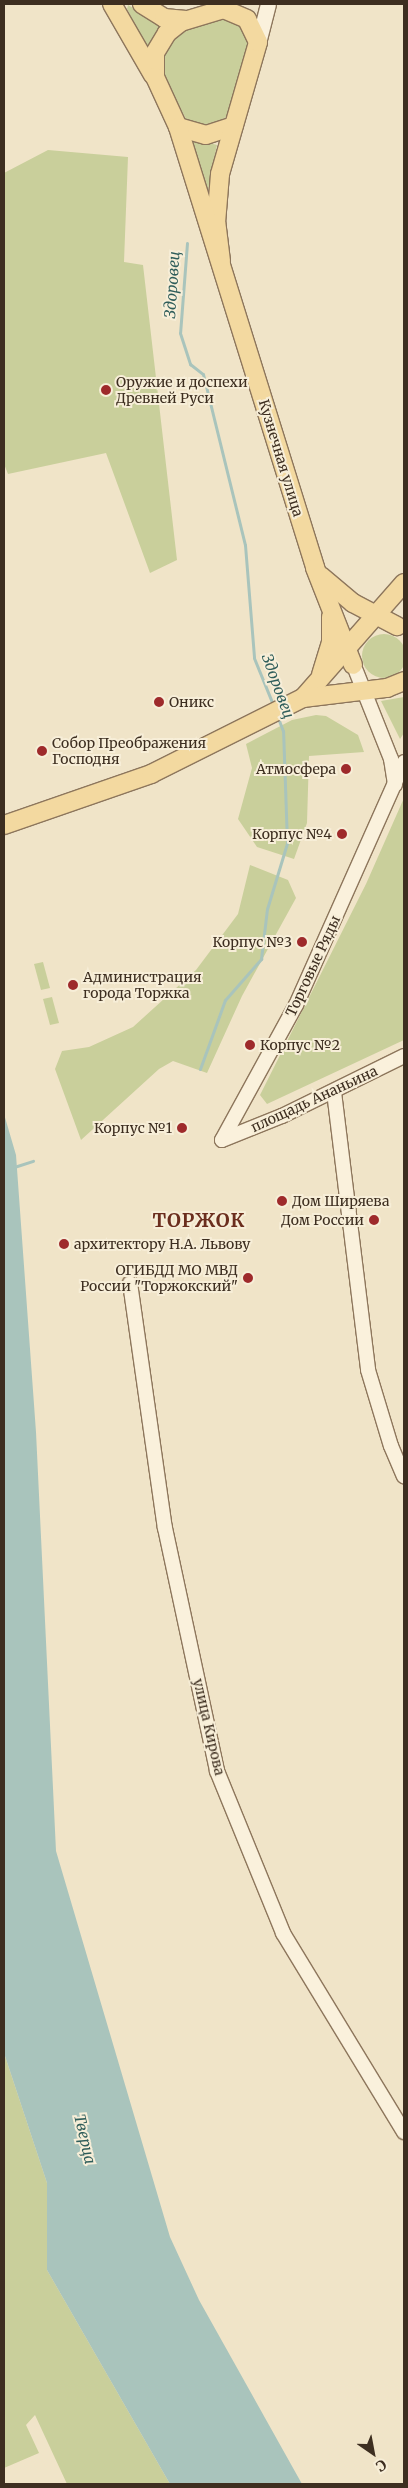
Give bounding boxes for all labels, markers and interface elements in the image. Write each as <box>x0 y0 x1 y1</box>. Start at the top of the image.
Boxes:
water label: Здоровец <box>161 251 183 319</box>
place label: Оружие и доспехи Древней Руси <box>116 374 248 407</box>
marker: Оружие и доспехи Древней Руси <box>100 384 112 396</box>
street label: Кузнечная улица <box>255 397 307 519</box>
water label: Здоровец <box>258 651 298 721</box>
place label: Оникс <box>169 694 214 710</box>
marker: Оникс <box>153 696 165 708</box>
place label: Собор Преображения Господня <box>52 735 206 768</box>
marker: Собор Преображения Господня <box>36 745 48 757</box>
place label: Атмосфера <box>256 761 336 777</box>
marker: Атмосфера <box>340 763 352 775</box>
place label: Корпус №4 <box>252 826 332 842</box>
marker: Корпус №4 <box>336 828 348 840</box>
street label: Торговые Ряды <box>282 913 344 1019</box>
place label: Корпус №3 <box>213 934 292 950</box>
marker: Корпус №3 <box>296 936 308 948</box>
place label: Администрация города Торжка <box>83 969 202 1002</box>
marker: Администрация города Торжка <box>67 979 79 991</box>
place label: Корпус №2 <box>260 1037 340 1053</box>
marker: Корпус №2 <box>244 1039 256 1051</box>
street label: площадь Ананьина <box>248 1062 380 1136</box>
place label: Корпус №1 <box>94 1120 172 1136</box>
marker: Корпус №1 <box>176 1122 188 1134</box>
place label: Дом Ширяева <box>292 1193 389 1209</box>
marker: Дом Ширяева <box>276 1195 288 1207</box>
district label: ТОРЖОК <box>152 1210 246 1232</box>
place label: Дом России <box>281 1212 364 1228</box>
marker: Дом России <box>368 1214 380 1226</box>
place label: архитектору Н.А. Львову <box>74 1236 250 1252</box>
marker: архитектору Н.А. Львову <box>58 1238 70 1250</box>
place label: ОГИБДД МО МВД России "Торжокский" <box>80 1262 238 1294</box>
marker: ОГИБДД МО МВД России "Торжокский" <box>242 1272 254 1284</box>
street label: улица Кирова <box>190 1677 228 1777</box>
water label: Тверца <box>71 2112 99 2166</box>
north arrow <box>348 2428 398 2478</box>
text: С <box>372 2455 390 2476</box>

